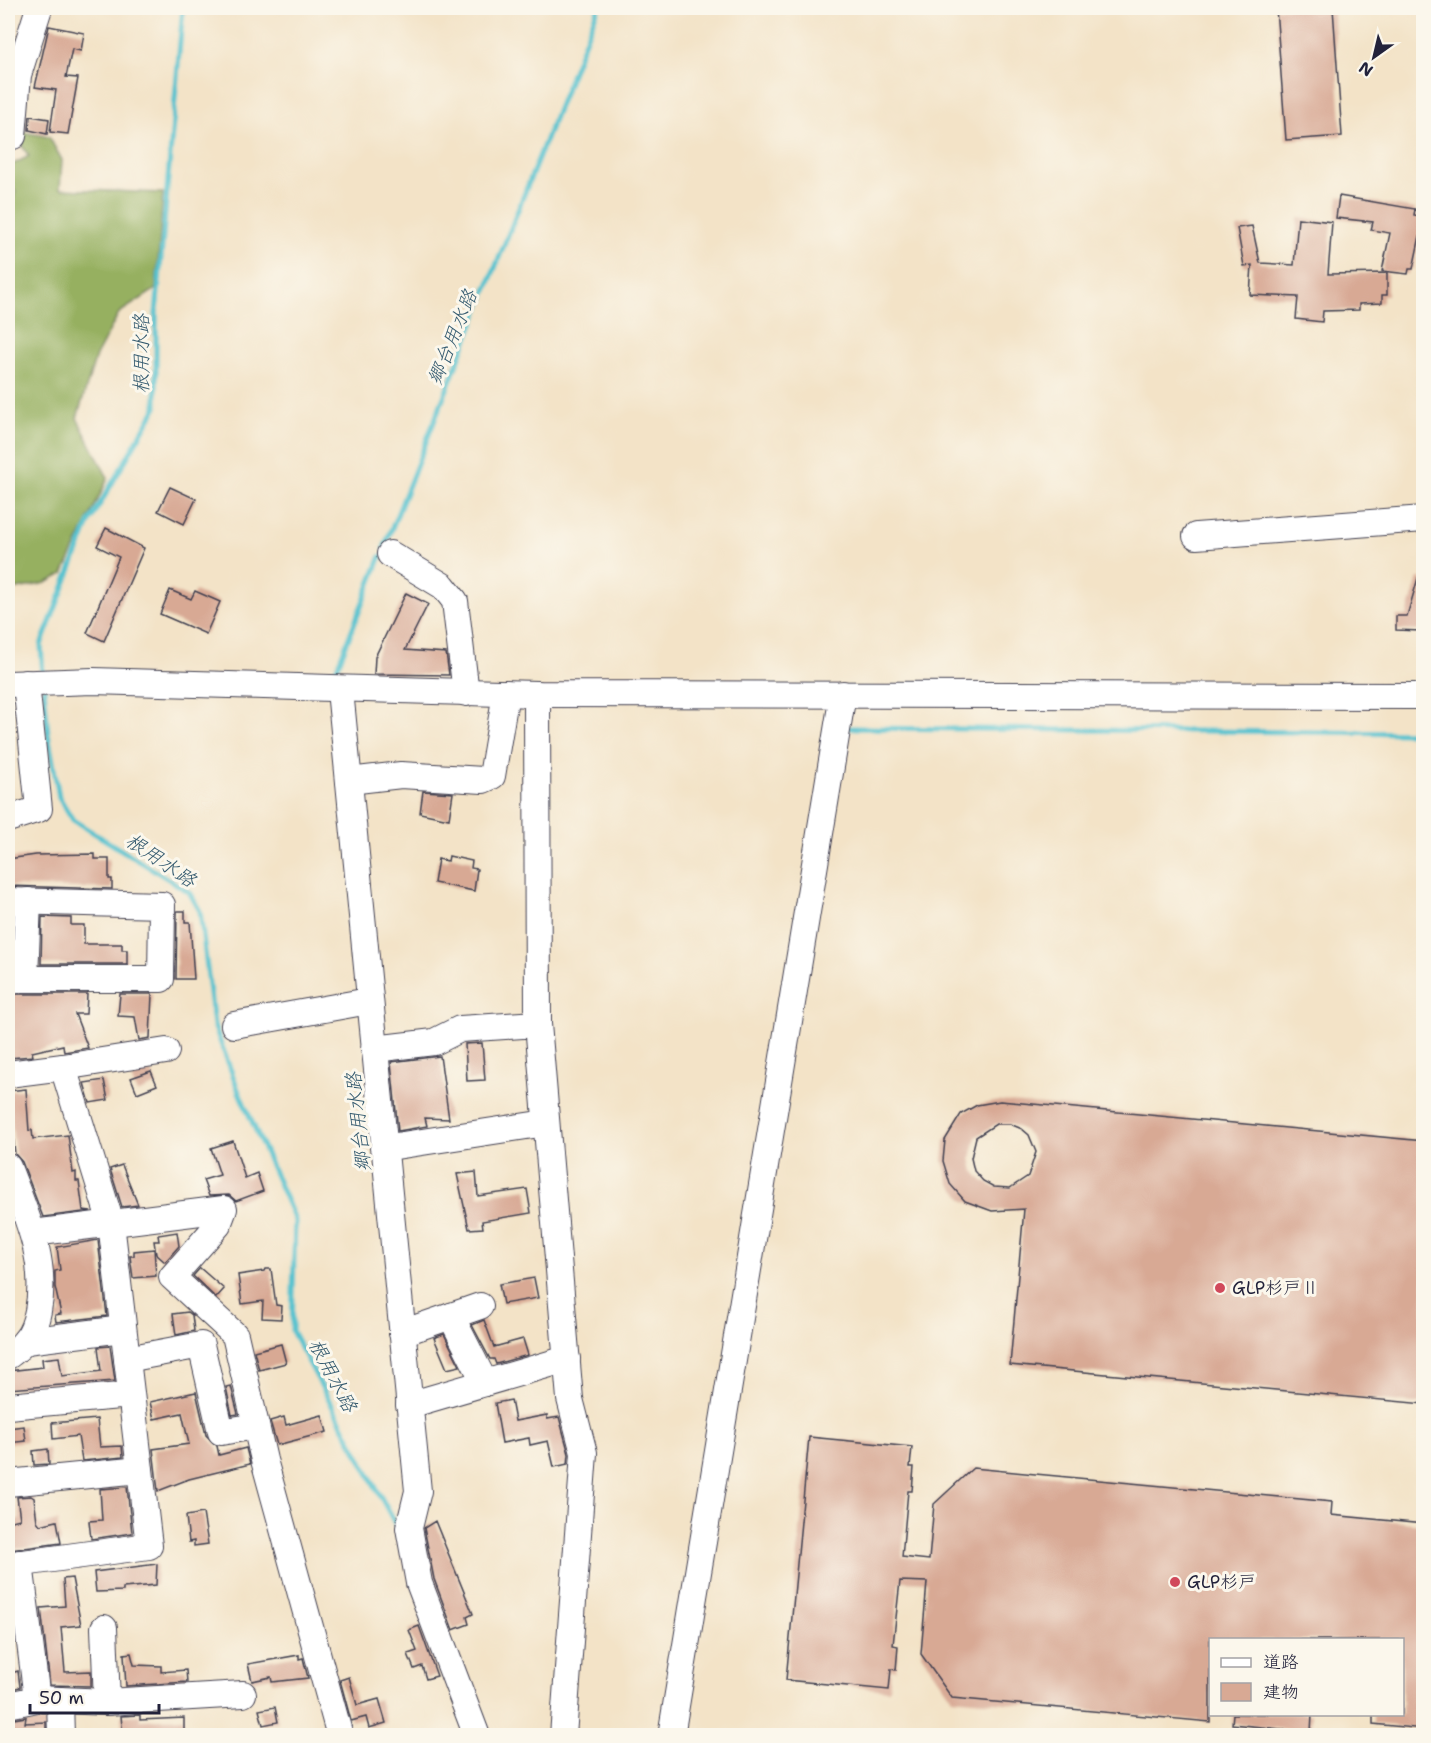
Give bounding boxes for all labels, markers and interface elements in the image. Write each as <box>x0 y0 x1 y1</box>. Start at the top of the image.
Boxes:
north arrow <box>1344 27 1404 87</box>
text: N <box>1355 57 1377 81</box>
water label: 郷台用水路 <box>421 285 483 388</box>
water label: 根用水路 <box>128 313 154 394</box>
water label: 根用水路 <box>121 827 202 894</box>
water label: 郷台用水路 <box>340 1070 376 1173</box>
place label: GLP杉戸Ⅱ <box>1232 1276 1319 1300</box>
marker: GLP杉戸Ⅱ <box>1213 1281 1227 1295</box>
water label: 根用水路 <box>303 1334 364 1417</box>
place label: GLP杉戸 <box>1187 1570 1256 1594</box>
marker: GLP杉戸 <box>1168 1575 1182 1589</box>
legend <box>1209 1638 1404 1716</box>
text: 道路 <box>1263 1650 1299 1674</box>
scale bar <box>30 1677 159 1715</box>
text: 建物 <box>1263 1680 1299 1704</box>
text: 50 m <box>39 1686 84 1710</box>

